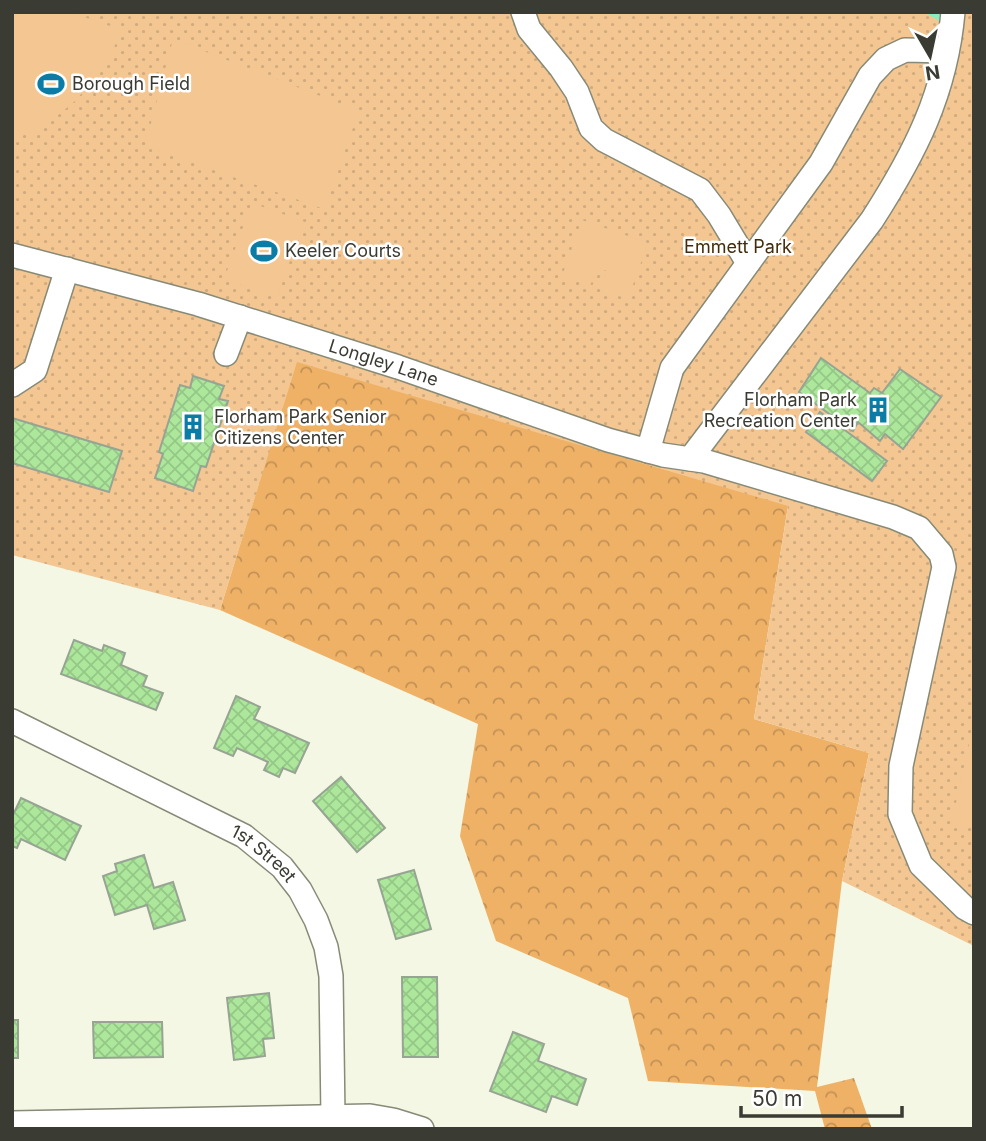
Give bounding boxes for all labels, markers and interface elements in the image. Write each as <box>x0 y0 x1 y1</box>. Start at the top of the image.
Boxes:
north arrow <box>895 21 965 91</box>
text: N <box>924 60 942 85</box>
sports icon: Borough Field <box>36 69 66 99</box>
place label: Borough Field <box>72 73 190 94</box>
sports icon: Keeler Courts <box>249 236 279 266</box>
park label: Emmett Park <box>684 236 792 257</box>
place label: Keeler Courts <box>285 240 401 261</box>
street label: Longley Lane <box>326 335 441 390</box>
place label: Florham Park Recreation Center <box>704 389 857 431</box>
building icon: Florham Park Recreation Center <box>863 395 893 425</box>
place label: Florham Park Senior Citizens Center <box>214 406 387 448</box>
building icon: Florham Park Senior Citizens Center <box>178 412 208 442</box>
street label: 1st Street <box>228 820 301 886</box>
scale bar <box>741 1074 902 1118</box>
text: 50 m <box>752 1086 802 1111</box>

